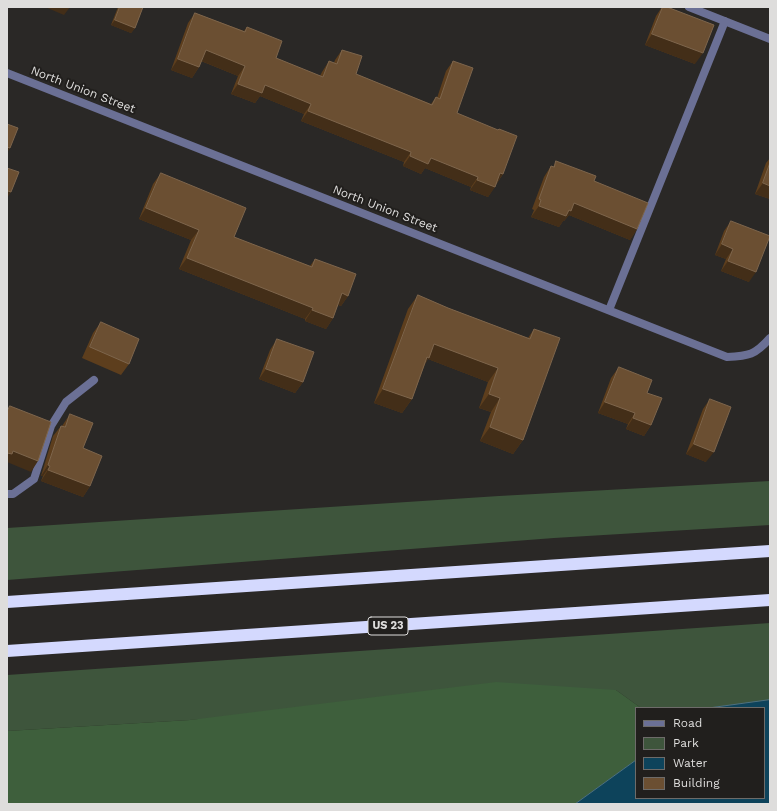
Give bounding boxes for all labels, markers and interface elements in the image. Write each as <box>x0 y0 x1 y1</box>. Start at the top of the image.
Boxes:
street label: North Union Street <box>29 63 137 117</box>
street label: North Union Street <box>331 182 439 236</box>
road number: US 23 <box>368 617 408 635</box>
legend <box>635 707 765 799</box>
text: Road <box>673 716 702 730</box>
text: Park <box>673 736 699 750</box>
text: Water <box>673 756 707 770</box>
text: Building <box>673 776 720 790</box>

